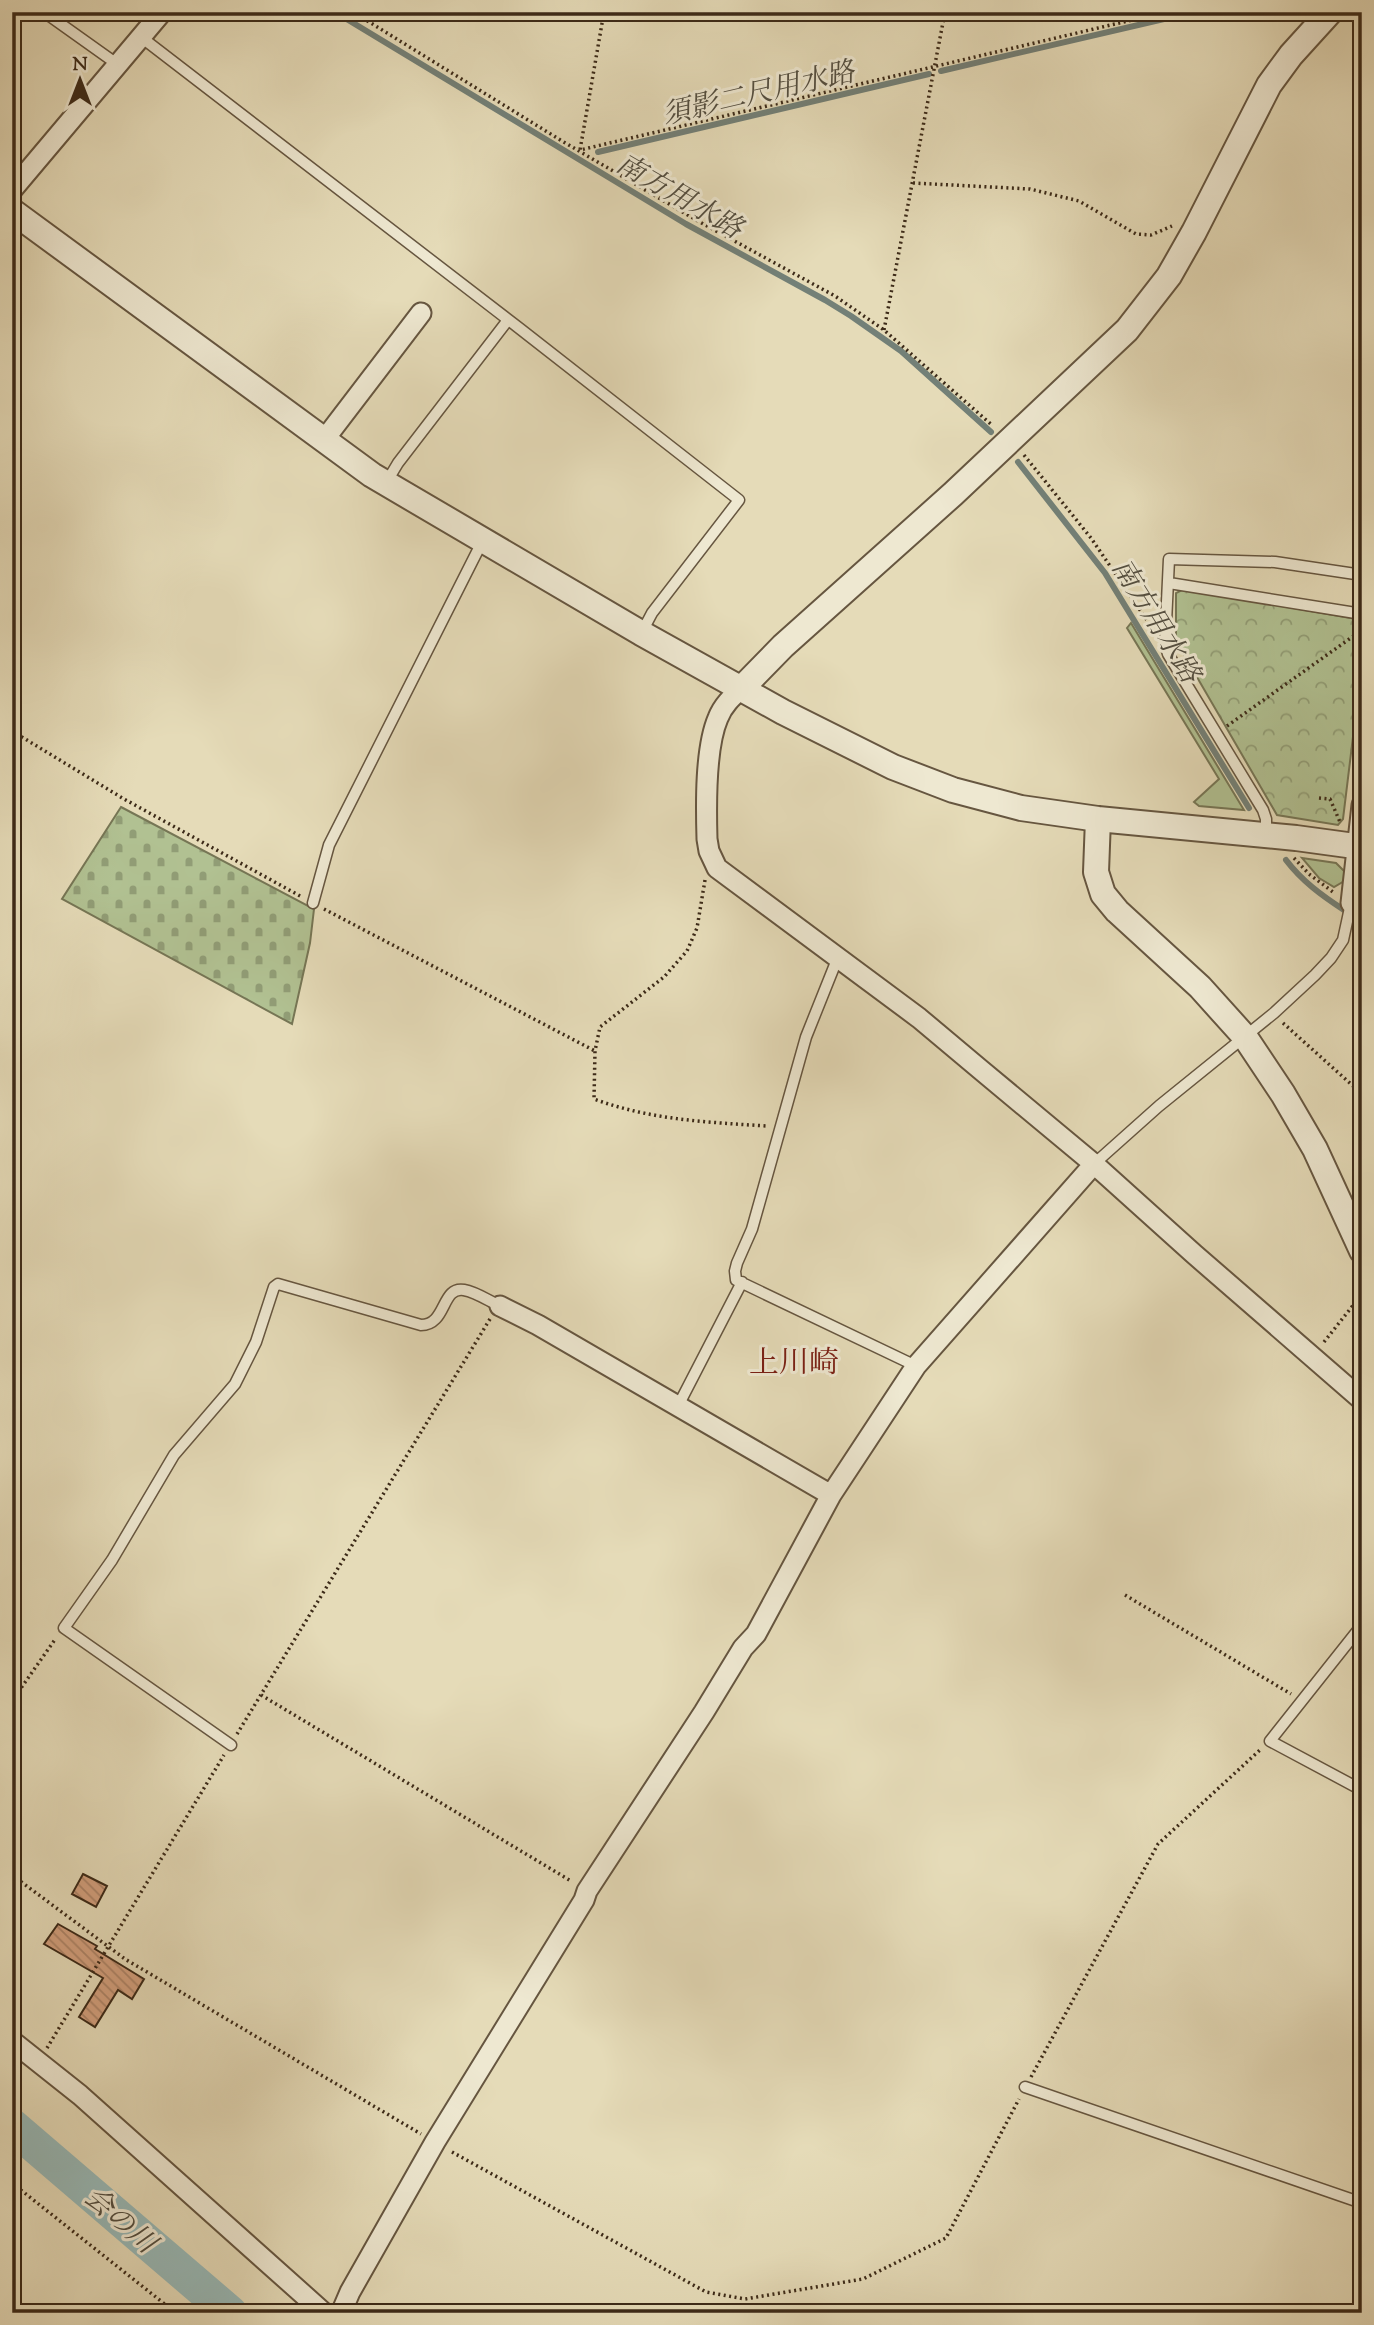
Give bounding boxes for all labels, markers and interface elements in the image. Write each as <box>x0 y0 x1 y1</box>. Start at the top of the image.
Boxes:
north arrow <box>46 46 116 116</box>
text: N <box>72 52 88 79</box>
water label: 須影二尺用水路 <box>659 53 861 136</box>
water label: 南方用水路 <box>608 145 751 251</box>
water label: 南方用水路 <box>1100 552 1210 693</box>
district label: 上川崎 <box>749 1343 839 1386</box>
water label: 会の川 <box>74 2179 166 2266</box>

